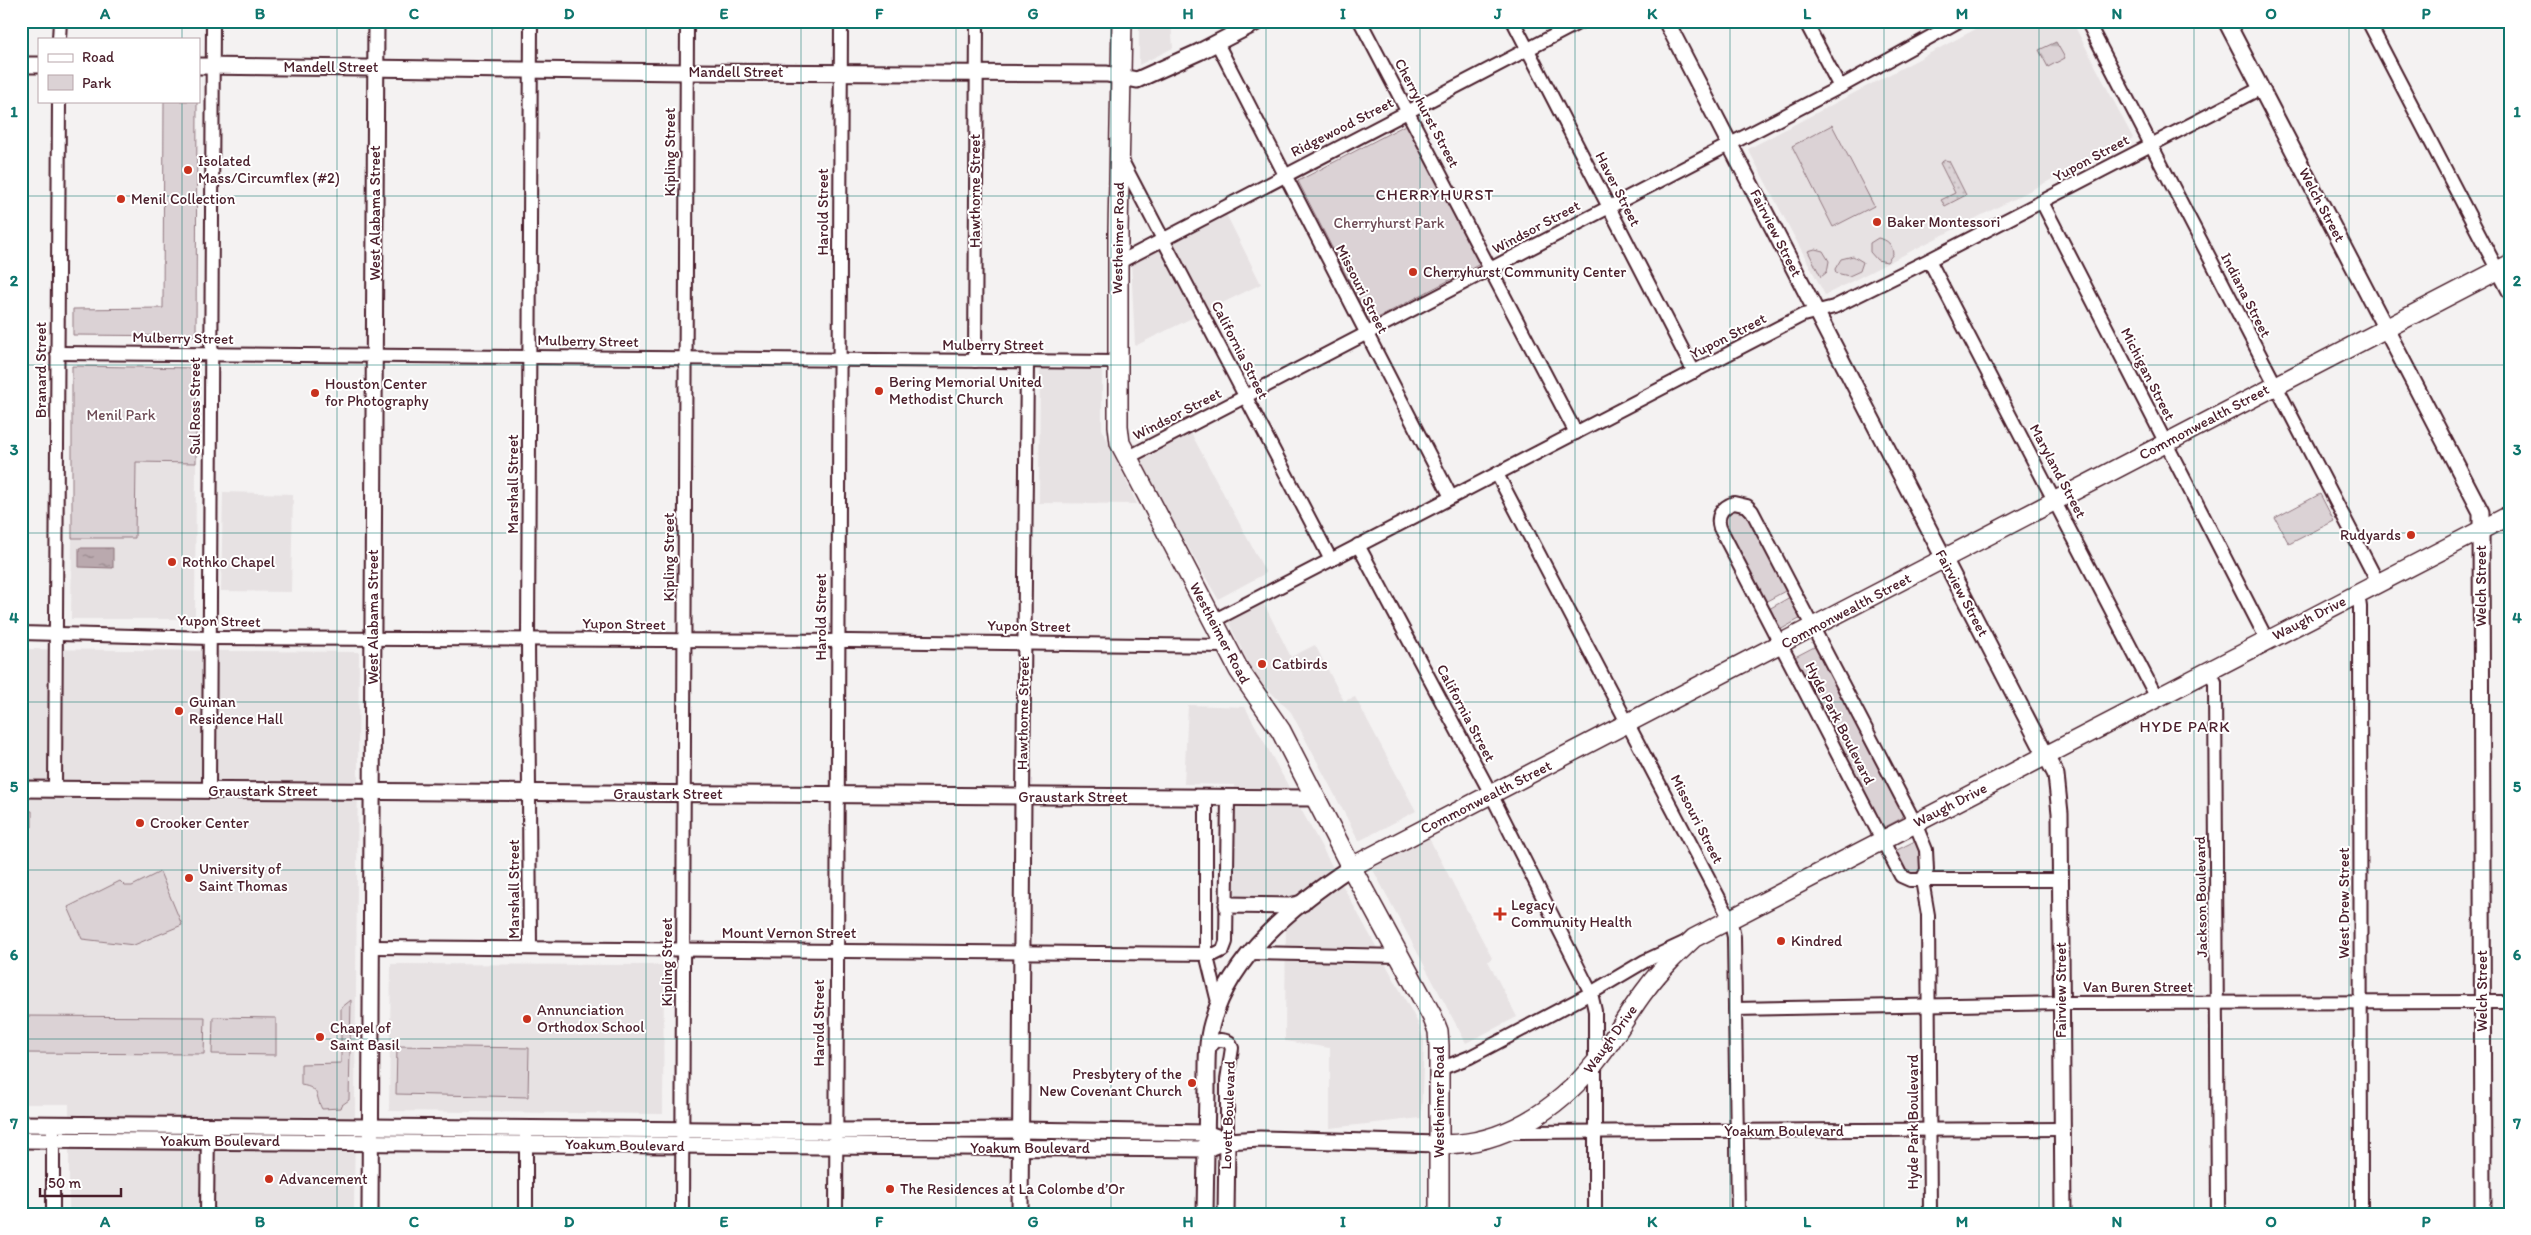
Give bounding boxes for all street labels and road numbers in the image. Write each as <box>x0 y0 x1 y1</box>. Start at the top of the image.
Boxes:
street label: Cherryhurst Street <box>1391 55 1464 171</box>
street label: Mandell Street <box>283 58 379 76</box>
street label: Mandell Street <box>688 63 784 81</box>
street label: Ridgewood Street <box>1288 93 1397 161</box>
street label: Kipling Street <box>661 107 679 196</box>
street label: Yupon Street <box>2050 130 2132 185</box>
street label: Hawthorne Street <box>966 134 984 248</box>
street label: West Alabama Street <box>366 145 384 281</box>
street label: Haver Street <box>1592 149 1645 230</box>
street label: Welch Street <box>2295 165 2349 246</box>
street label: Harold Street <box>814 168 832 256</box>
street label: Westheimer Road <box>1108 182 1128 294</box>
street label: Fairview Street <box>1746 186 1806 280</box>
street label: Windsor Street <box>1489 196 1583 258</box>
street label: Missouri Street <box>1332 241 1392 337</box>
street label: Indiana Street <box>2217 250 2275 341</box>
street label: California Street <box>1207 298 1273 402</box>
street label: Yupon Street <box>1687 309 1770 363</box>
street label: Branard Street <box>32 321 50 418</box>
street label: Michigan Street <box>2117 325 2179 424</box>
street label: Mulberry Street <box>132 328 234 348</box>
street label: Mulberry Street <box>537 331 639 351</box>
street label: Mulberry Street <box>942 336 1044 354</box>
street label: Sul Ross Street <box>186 357 204 455</box>
street label: Commonwealth Street <box>2136 380 2272 464</box>
street label: Windsor Street <box>1130 384 1225 444</box>
street label: Maryland Street <box>2026 421 2091 521</box>
street label: Marshall Street <box>504 434 522 534</box>
street label: Kipling Street <box>660 512 678 601</box>
street label: Welch Street <box>2472 545 2490 627</box>
street label: Fairview Street <box>1932 546 1993 640</box>
street label: West Alabama Street <box>364 549 382 685</box>
street label: Commonwealth Street <box>1778 569 1914 653</box>
street label: Harold Street <box>812 573 830 661</box>
street label: Westheimer Road <box>1186 579 1254 687</box>
street label: Waugh Drive <box>2269 592 2349 644</box>
street label: Yupon Street <box>177 611 261 631</box>
street label: Yupon Street <box>582 614 666 634</box>
street label: Yupon Street <box>987 616 1071 636</box>
street label: Hawthorne Street <box>1013 655 1033 770</box>
street label: Hyde Park Boulevard <box>1801 659 1879 787</box>
street label: California Street <box>1433 661 1499 765</box>
street label: Commonwealth Street <box>1417 756 1555 838</box>
street label: Missouri Street <box>1667 771 1727 867</box>
street label: Waugh Drive <box>1910 779 1990 831</box>
street label: Graustark Street <box>208 782 318 800</box>
street label: Graustark Street <box>613 785 723 803</box>
street label: Graustark Street <box>1018 788 1128 806</box>
street label: Jackson Boulevard <box>2191 836 2211 958</box>
street label: Marshall Street <box>505 839 523 939</box>
street label: West Drew Street <box>2335 847 2353 959</box>
street label: Kipling Street <box>658 917 676 1006</box>
street label: Mount Vernon Street <box>722 924 857 942</box>
street label: Fairview Street <box>2052 942 2070 1038</box>
street label: Welch Street <box>2473 950 2491 1032</box>
street label: Van Buren Street <box>2083 978 2193 996</box>
street label: Harold Street <box>810 979 828 1067</box>
street label: Waugh Drive <box>1579 1001 1641 1077</box>
street label: Westheimer Road <box>1430 1046 1448 1158</box>
street label: Hyde Park Boulevard <box>1904 1055 1922 1189</box>
street label: Lovett Boulevard <box>1217 1059 1239 1170</box>
street label: Yoakum Boulevard <box>1724 1122 1844 1140</box>
street label: Yoakum Boulevard <box>160 1132 280 1150</box>
street label: Yoakum Boulevard <box>565 1135 685 1155</box>
street label: Yoakum Boulevard <box>970 1139 1090 1157</box>

